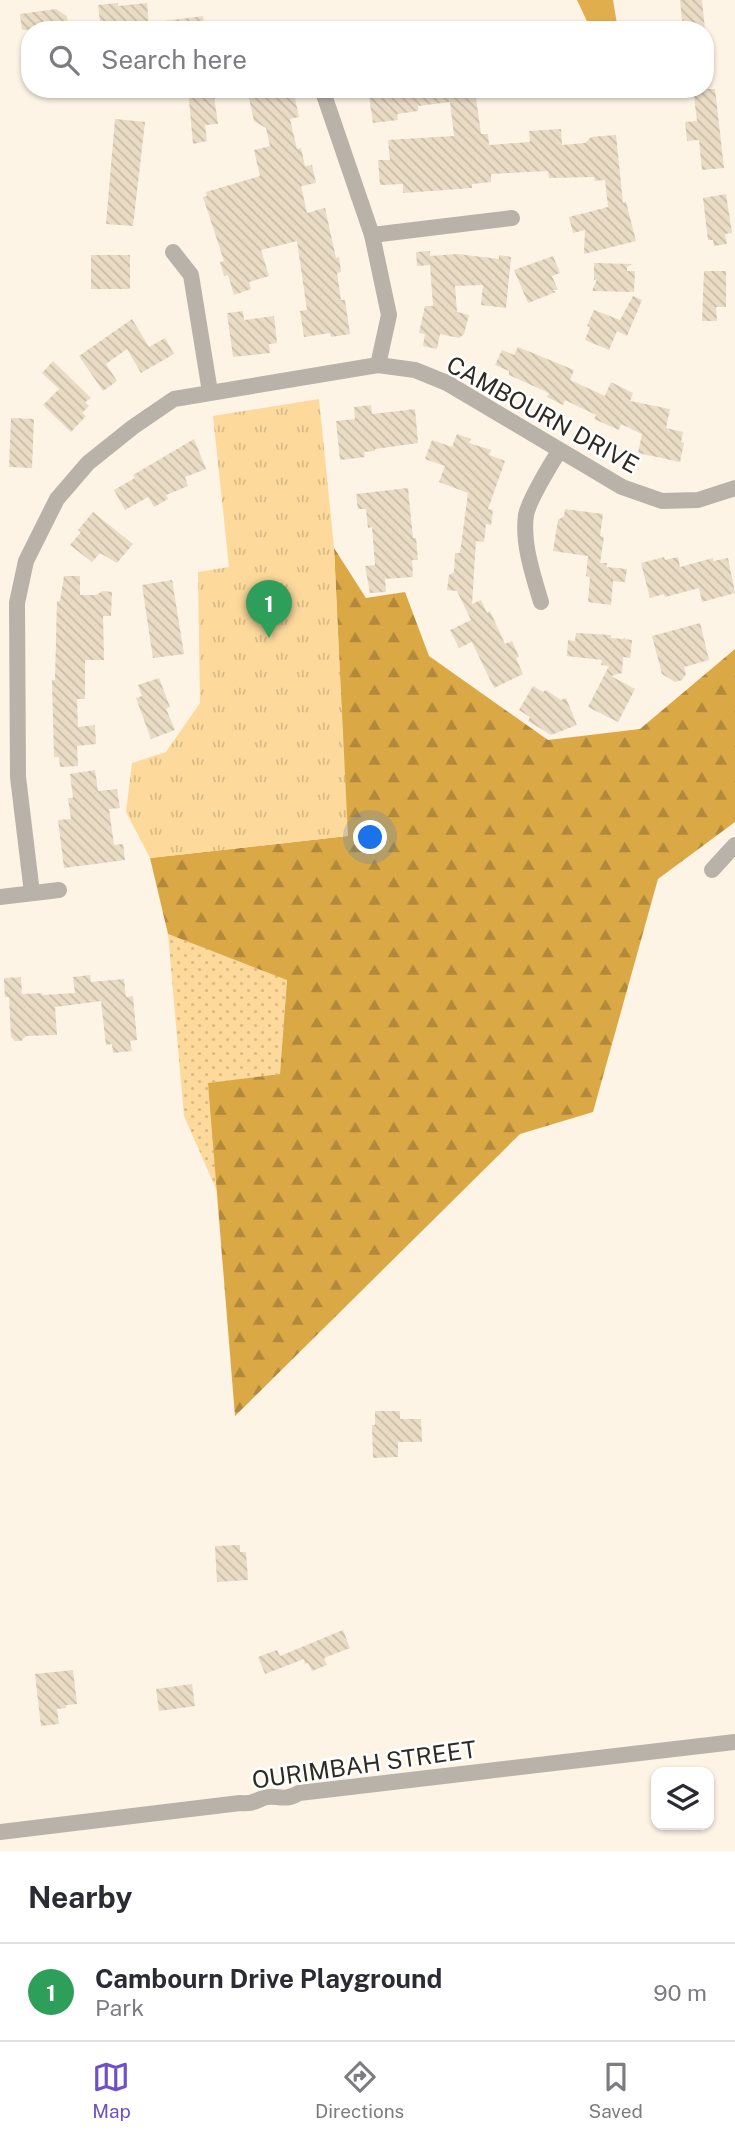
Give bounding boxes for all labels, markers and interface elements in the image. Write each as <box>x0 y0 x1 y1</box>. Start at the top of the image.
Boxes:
search box <box>21 21 714 98</box>
icon: search <box>45 41 83 79</box>
text: Search here <box>101 44 247 75</box>
street label: CAMBOURN DRIVE <box>442 350 644 478</box>
pin: 1 <box>246 580 292 638</box>
your location <box>353 820 387 854</box>
street label: OURIMBAH STREET <box>250 1734 478 1794</box>
map controls <box>651 1767 714 1830</box>
button: layers <box>651 1767 714 1830</box>
text: Nearby <box>28 1879 132 1915</box>
text: Cambourn Drive Playground <box>95 1963 442 1994</box>
text: 1 <box>46 1979 56 2006</box>
text: 90 m <box>653 1979 707 2006</box>
text: Park <box>95 1994 144 2021</box>
tab: Map <box>92 2058 131 2122</box>
tab: Directions <box>315 2058 404 2122</box>
tab: Saved <box>589 2058 643 2122</box>

